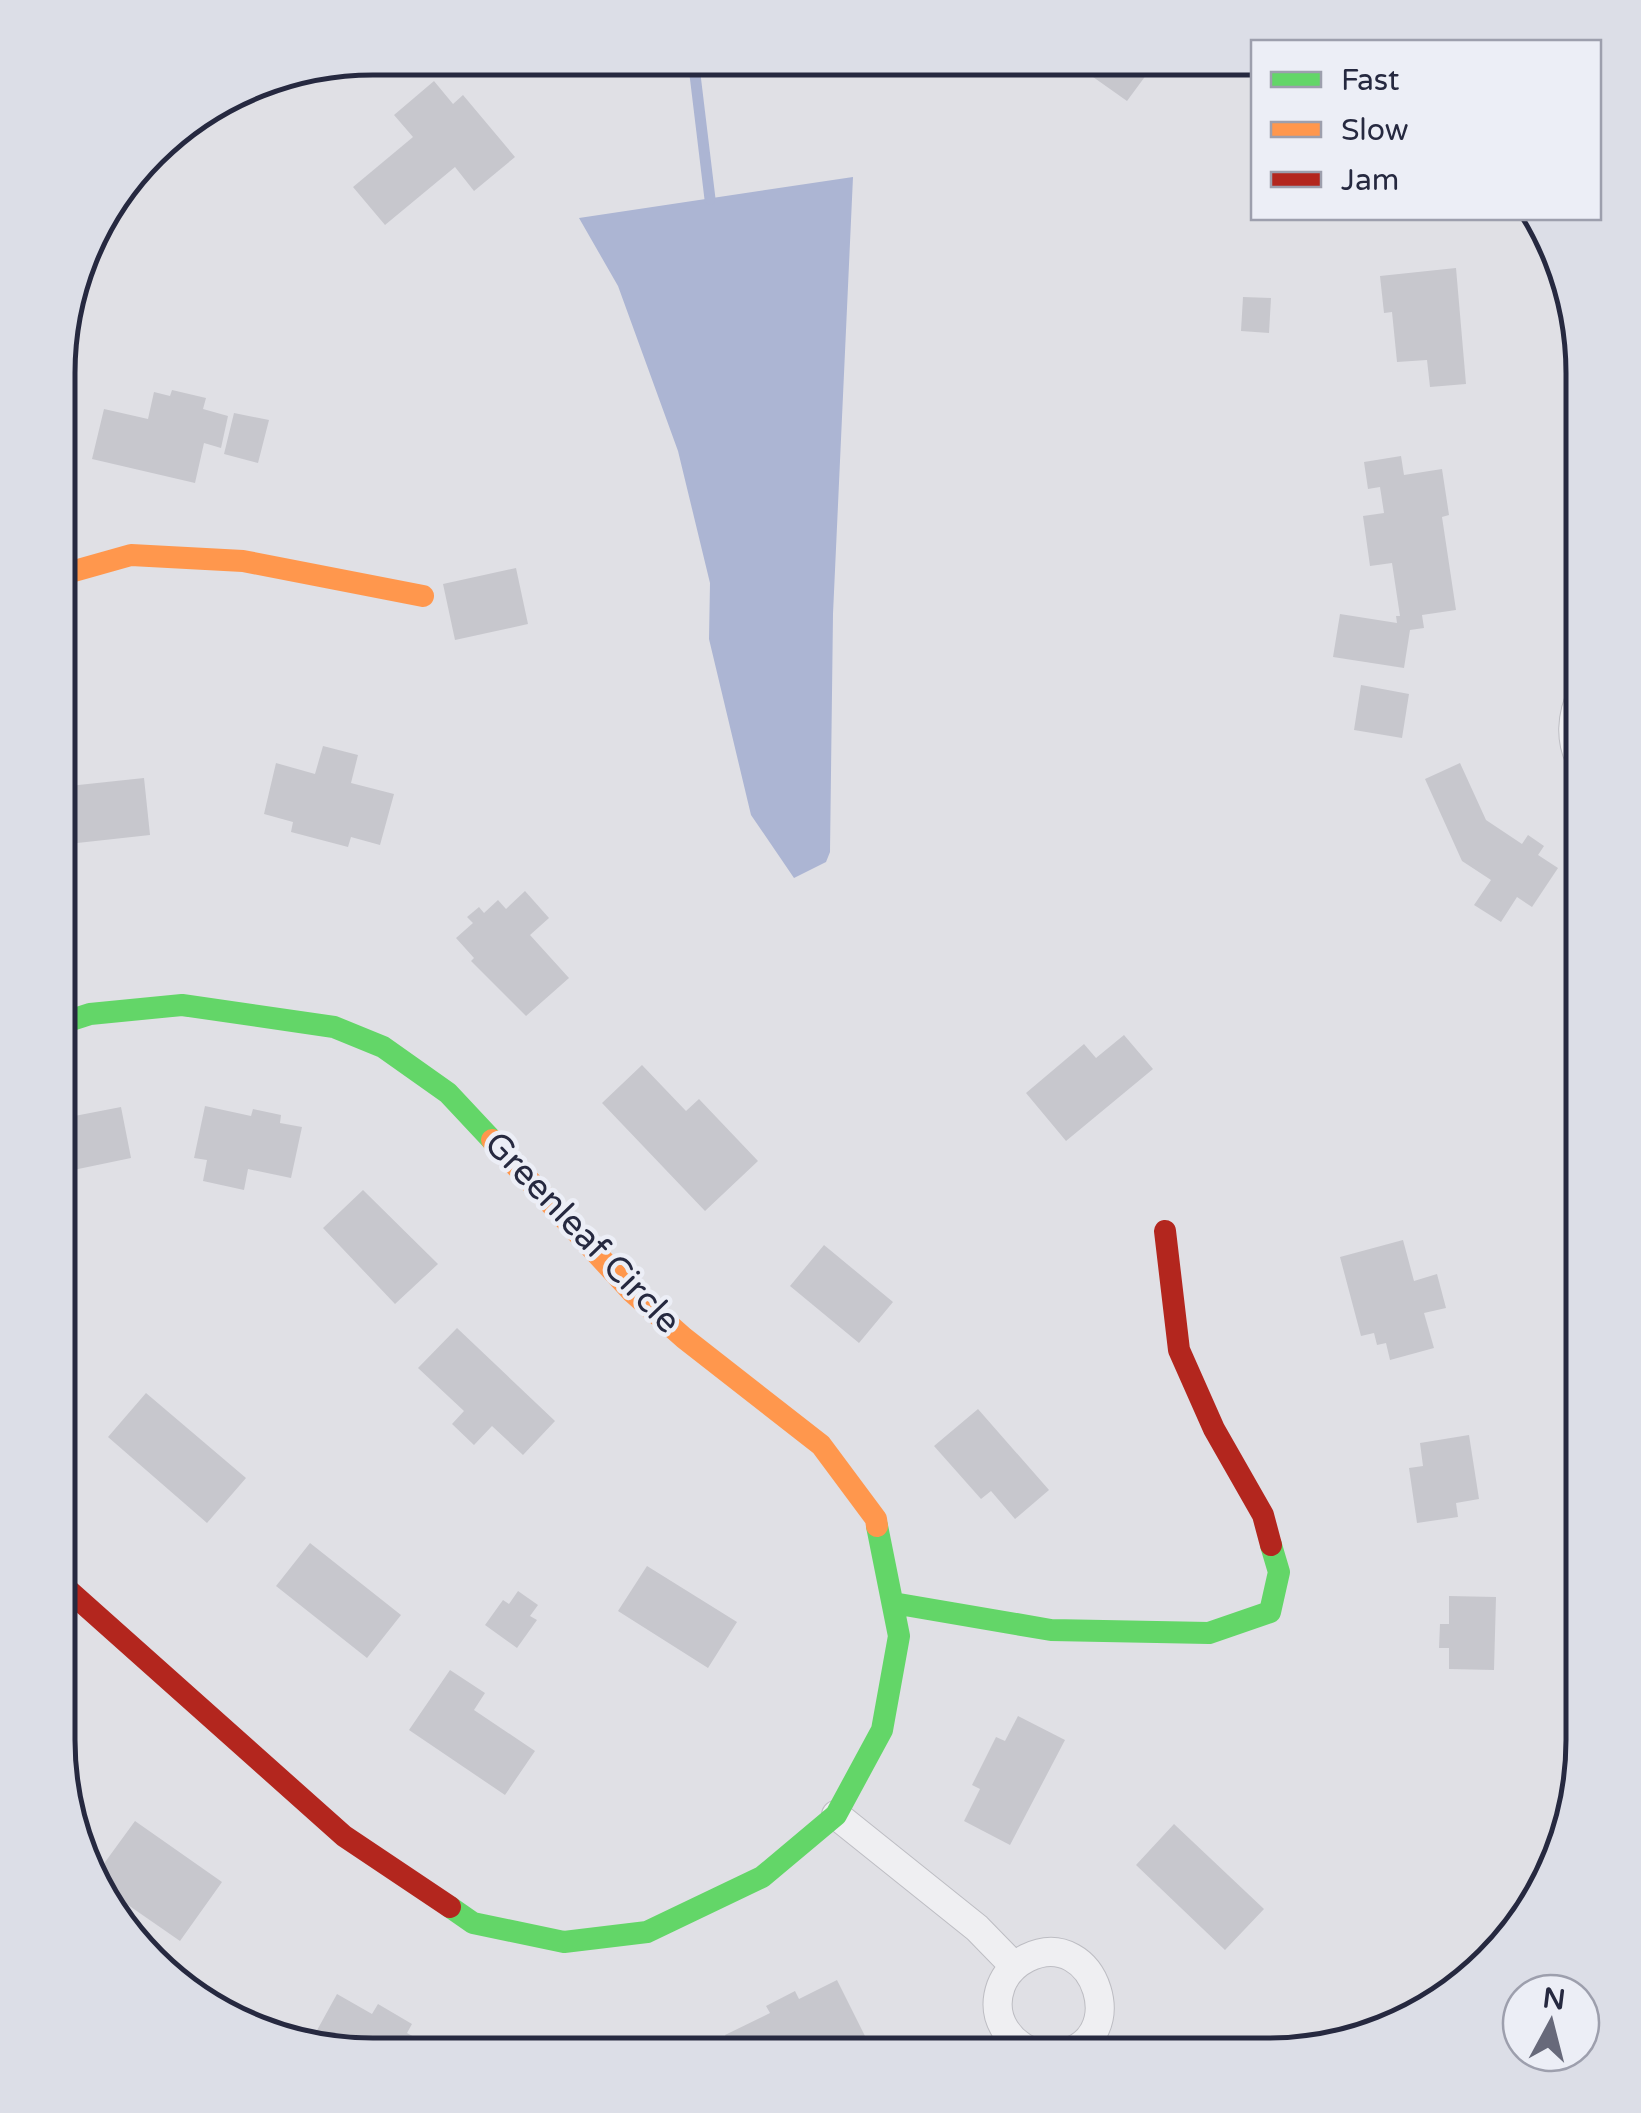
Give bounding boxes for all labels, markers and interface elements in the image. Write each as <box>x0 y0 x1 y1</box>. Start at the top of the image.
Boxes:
legend <box>1251 40 1601 220</box>
text: Fast <box>1341 62 1400 99</box>
text: Slow <box>1341 112 1409 149</box>
text: Jam <box>1341 162 1399 199</box>
street label: Greenleaf Circle <box>476 1123 689 1342</box>
north arrow <box>1501 1973 1601 2073</box>
text: N <box>1541 1981 1567 2017</box>

